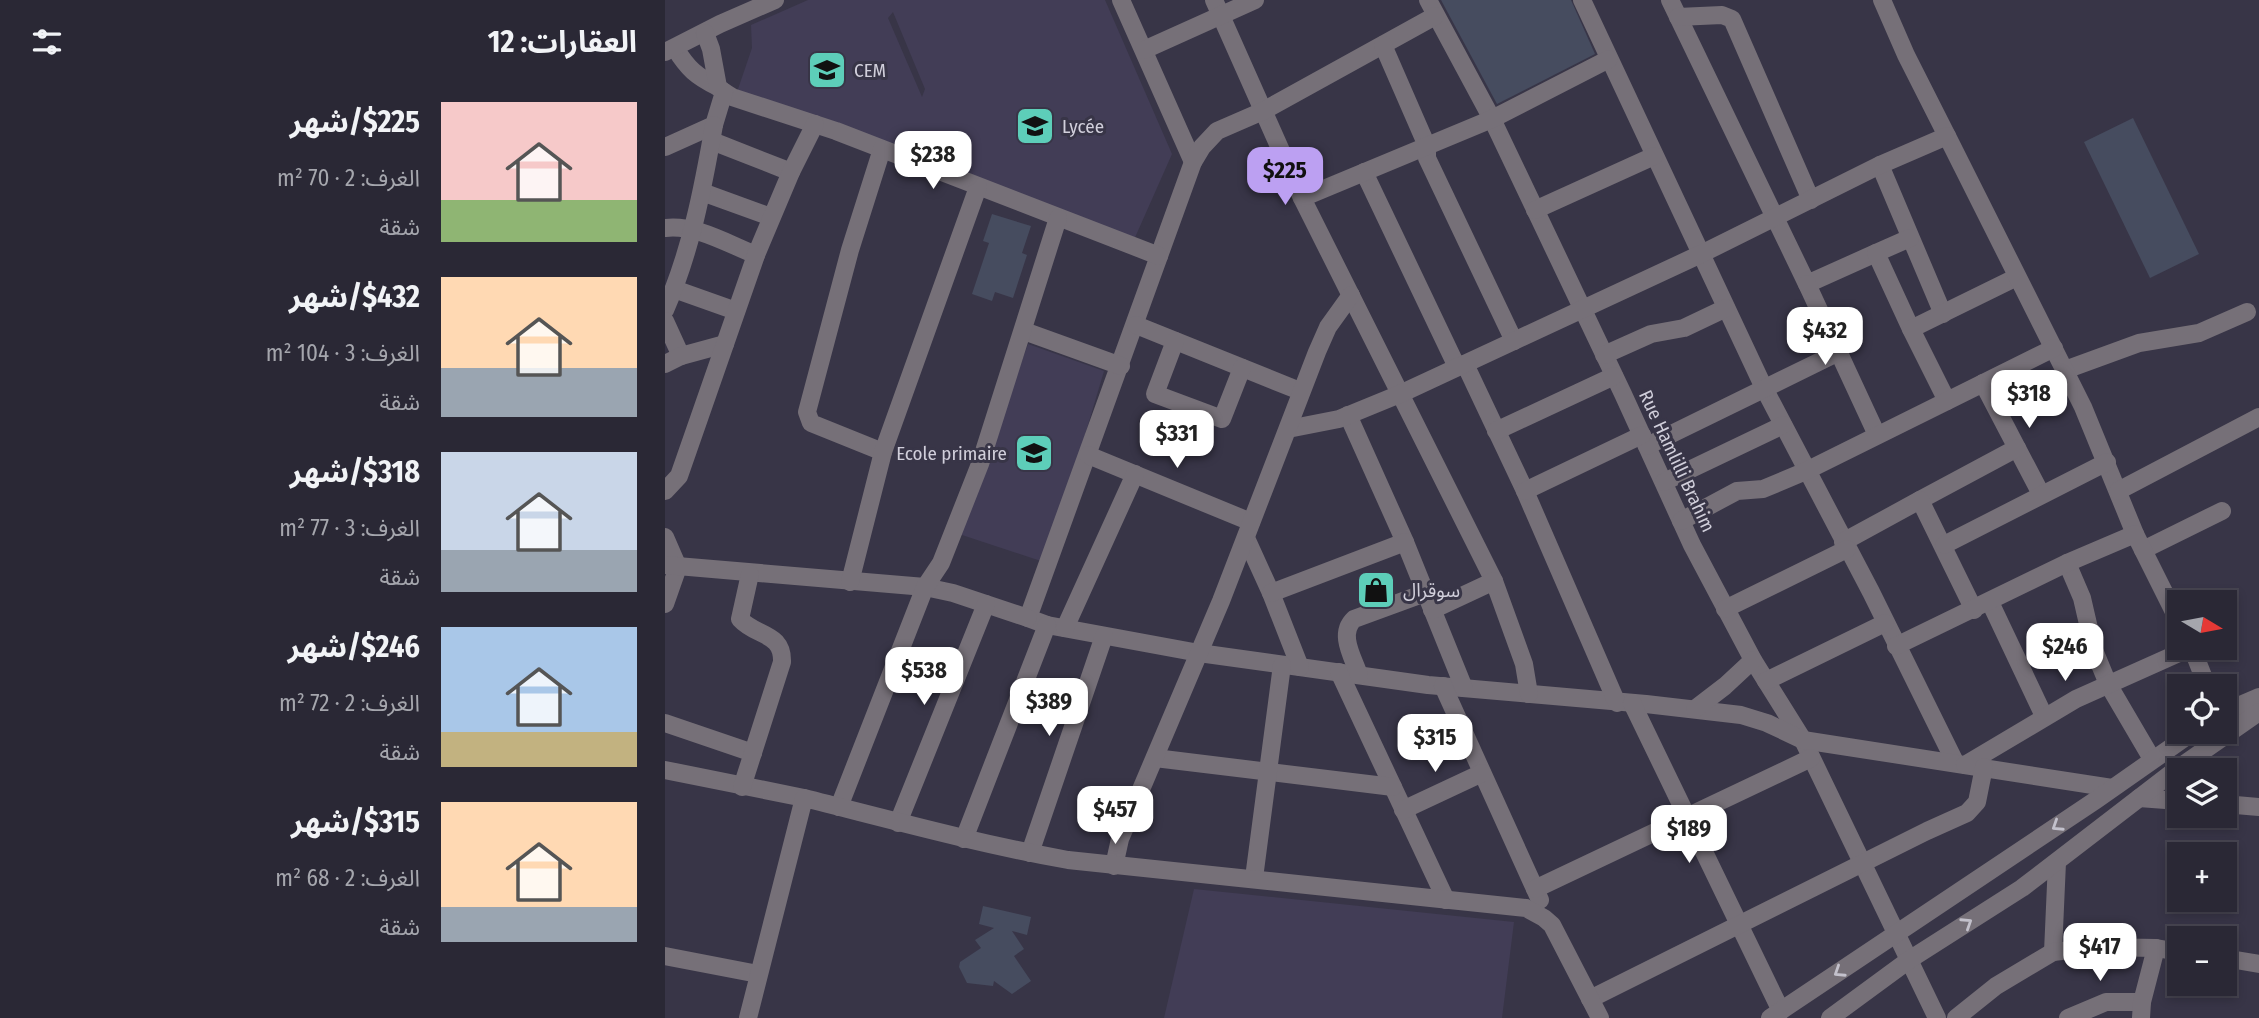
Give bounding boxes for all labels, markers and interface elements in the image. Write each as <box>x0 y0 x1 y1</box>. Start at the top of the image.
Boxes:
icon: filters <box>28 23 66 61</box>
text: العقارات: 12 <box>488 24 637 60</box>
school or university icon: CEM <box>806 49 848 91</box>
place label: CEM <box>854 59 886 82</box>
text: $225/شهر <box>290 104 420 140</box>
school or university icon: Lycée <box>1014 105 1056 147</box>
place label: Lycée <box>1062 115 1104 138</box>
icon: home <box>497 130 581 214</box>
pin: $238 <box>892 132 974 191</box>
text: $238 <box>911 140 955 168</box>
pin: $225 <box>1244 148 1326 207</box>
text: $225 <box>1263 156 1307 184</box>
text: الغرف: 2 · 70 m² <box>277 164 420 192</box>
text: شقة <box>379 213 420 241</box>
text: $432/شهر <box>289 279 420 315</box>
icon: home <box>497 305 581 389</box>
pin: $432 <box>1784 308 1866 367</box>
text: $432 <box>1803 316 1847 344</box>
text: الغرف: 3 · 104 m² <box>266 339 420 367</box>
pin: $318 <box>1988 370 2070 430</box>
text: $318 <box>2007 379 2051 407</box>
street label: Rue Hamlilli Brahim <box>1634 386 1720 536</box>
text: شقة <box>379 388 420 416</box>
pin: $331 <box>1136 410 1218 470</box>
text: $331 <box>1156 419 1198 447</box>
school or university icon: Ecole primaire <box>1013 432 1055 474</box>
place label: Ecole primaire <box>896 442 1007 465</box>
text: $318/شهر <box>290 454 420 490</box>
icon: home <box>497 480 581 564</box>
text: الغرف: 3 · 77 m² <box>279 514 420 542</box>
text: شقة <box>379 563 420 591</box>
shop icon: سوقرال <box>1355 569 1397 611</box>
place label: سوقرال <box>1403 579 1460 602</box>
north arrow <box>2167 590 2237 660</box>
map controls <box>2167 590 2237 996</box>
pin: $246 <box>2024 624 2106 683</box>
text: $246/شهر <box>288 629 420 665</box>
text: $246 <box>2042 632 2088 660</box>
pin: $538 <box>883 648 965 707</box>
icon: home <box>497 655 581 739</box>
text: $538 <box>901 656 947 684</box>
button: locate <box>2167 674 2237 744</box>
pin: $389 <box>1008 678 1090 738</box>
text: $389 <box>1026 687 1072 715</box>
text: الغرف: 2 · 72 m² <box>279 689 420 717</box>
pin: $315 <box>1394 714 1476 774</box>
text: $315 <box>1414 723 1456 751</box>
text: شقة <box>379 738 420 766</box>
button: layers <box>2167 758 2237 828</box>
pin: $457 <box>1074 786 1156 846</box>
text: $457 <box>1093 795 1137 823</box>
text: $315/شهر <box>291 804 420 840</box>
pin: $189 <box>1648 806 1730 865</box>
text: $189 <box>1667 814 1711 842</box>
one-way arrow <box>2052 818 2065 830</box>
icon: home <box>497 830 581 914</box>
button: + <box>2167 842 2237 912</box>
text: الغرف: 2 · 68 m² <box>275 864 420 892</box>
text: شقة <box>379 913 420 941</box>
one-way arrow <box>1959 919 1972 932</box>
pin: $417 <box>2059 923 2141 983</box>
button: − <box>2167 926 2237 996</box>
text: $417 <box>2079 932 2121 960</box>
one-way arrow <box>1834 964 1847 977</box>

